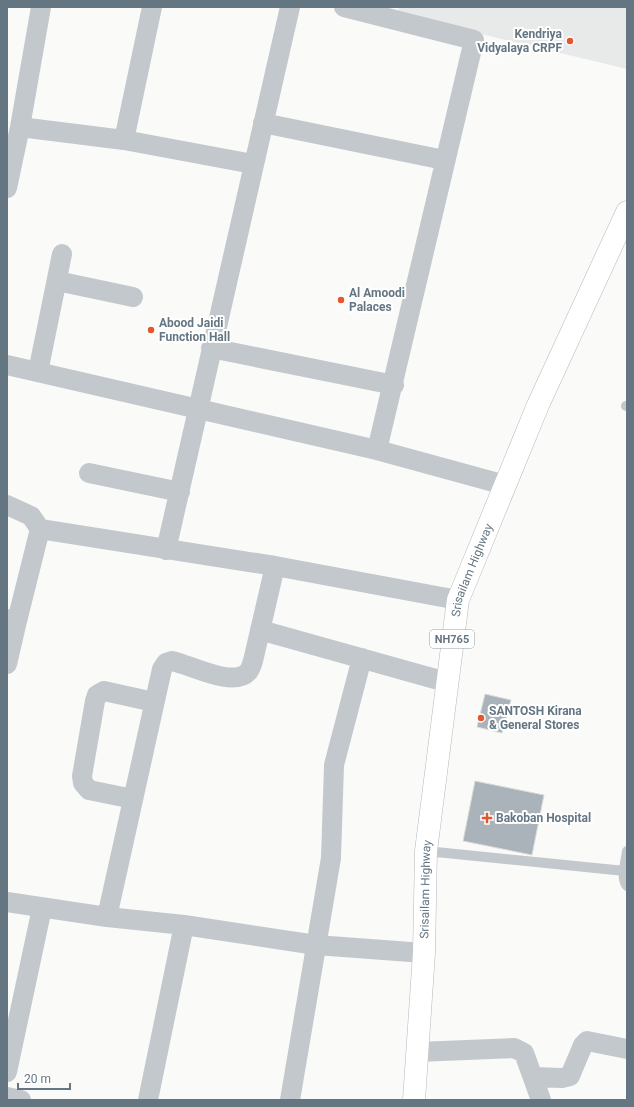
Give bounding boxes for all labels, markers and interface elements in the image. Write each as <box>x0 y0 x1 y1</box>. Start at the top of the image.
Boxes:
place label: Kendriya Vidyalaya CRPF <box>477 27 563 55</box>
marker: Kendriya Vidyalaya CRPF <box>565 36 575 46</box>
place label: Al Amoodi Palaces <box>349 286 405 314</box>
marker: Al Amoodi Palaces <box>336 295 346 305</box>
place label: Abood Jaidi Function Hall <box>159 316 230 344</box>
marker: Abood Jaidi Function Hall <box>146 325 156 335</box>
street label: Srisailam Highway <box>449 521 496 618</box>
road number: NH765 <box>430 630 474 648</box>
place label: SANTOSH Kirana & General Stores <box>489 704 582 732</box>
marker: SANTOSH Kirana & General Stores <box>476 713 486 723</box>
place label: Bakoban Hospital <box>496 811 591 825</box>
marker: Bakoban Hospital <box>481 812 493 824</box>
street label: Srisailam Highway <box>417 839 434 939</box>
scale bar <box>18 1065 70 1091</box>
text: 20 m <box>24 1072 51 1086</box>

